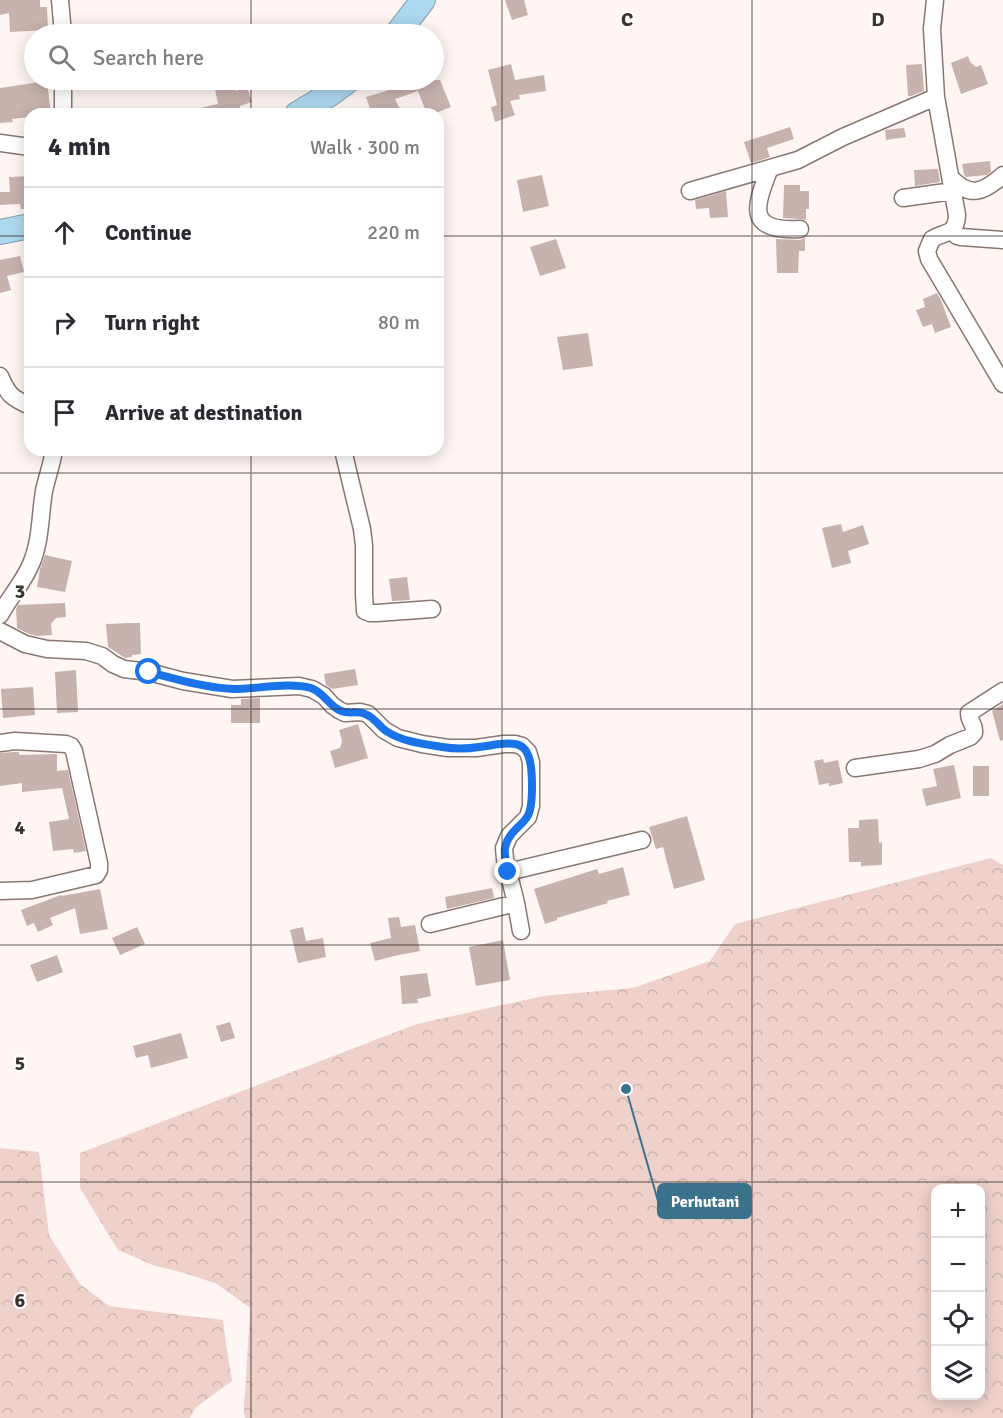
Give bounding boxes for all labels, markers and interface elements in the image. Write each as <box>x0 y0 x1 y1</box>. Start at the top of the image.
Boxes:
text: C <box>621 7 633 32</box>
text: D <box>871 7 885 32</box>
search box <box>24 24 444 90</box>
icon: search <box>45 41 78 74</box>
text: Search here <box>93 44 204 71</box>
text: 4 min <box>48 131 111 163</box>
text: Walk · 300 m <box>310 135 420 160</box>
icon: ahead <box>48 216 81 249</box>
text: Continue <box>105 219 192 246</box>
text: 220 m <box>367 220 420 245</box>
icon: right <box>48 306 81 339</box>
text: Turn right <box>105 309 200 336</box>
text: 80 m <box>378 310 420 335</box>
icon: arrive <box>48 396 81 429</box>
text: Arrive at destination <box>105 399 302 426</box>
text: 3 <box>15 579 25 604</box>
route start <box>135 658 161 684</box>
text: 4 <box>15 815 26 840</box>
route end <box>494 858 520 884</box>
text: 5 <box>15 1051 25 1076</box>
callout: Perhutani <box>658 1184 751 1218</box>
map controls <box>931 1184 985 1400</box>
button: + <box>931 1184 985 1238</box>
text: Perhutani <box>671 1192 739 1212</box>
button: − <box>931 1238 985 1292</box>
text: 6 <box>15 1288 26 1313</box>
button: locate <box>931 1292 985 1346</box>
button: layers <box>931 1346 985 1400</box>

